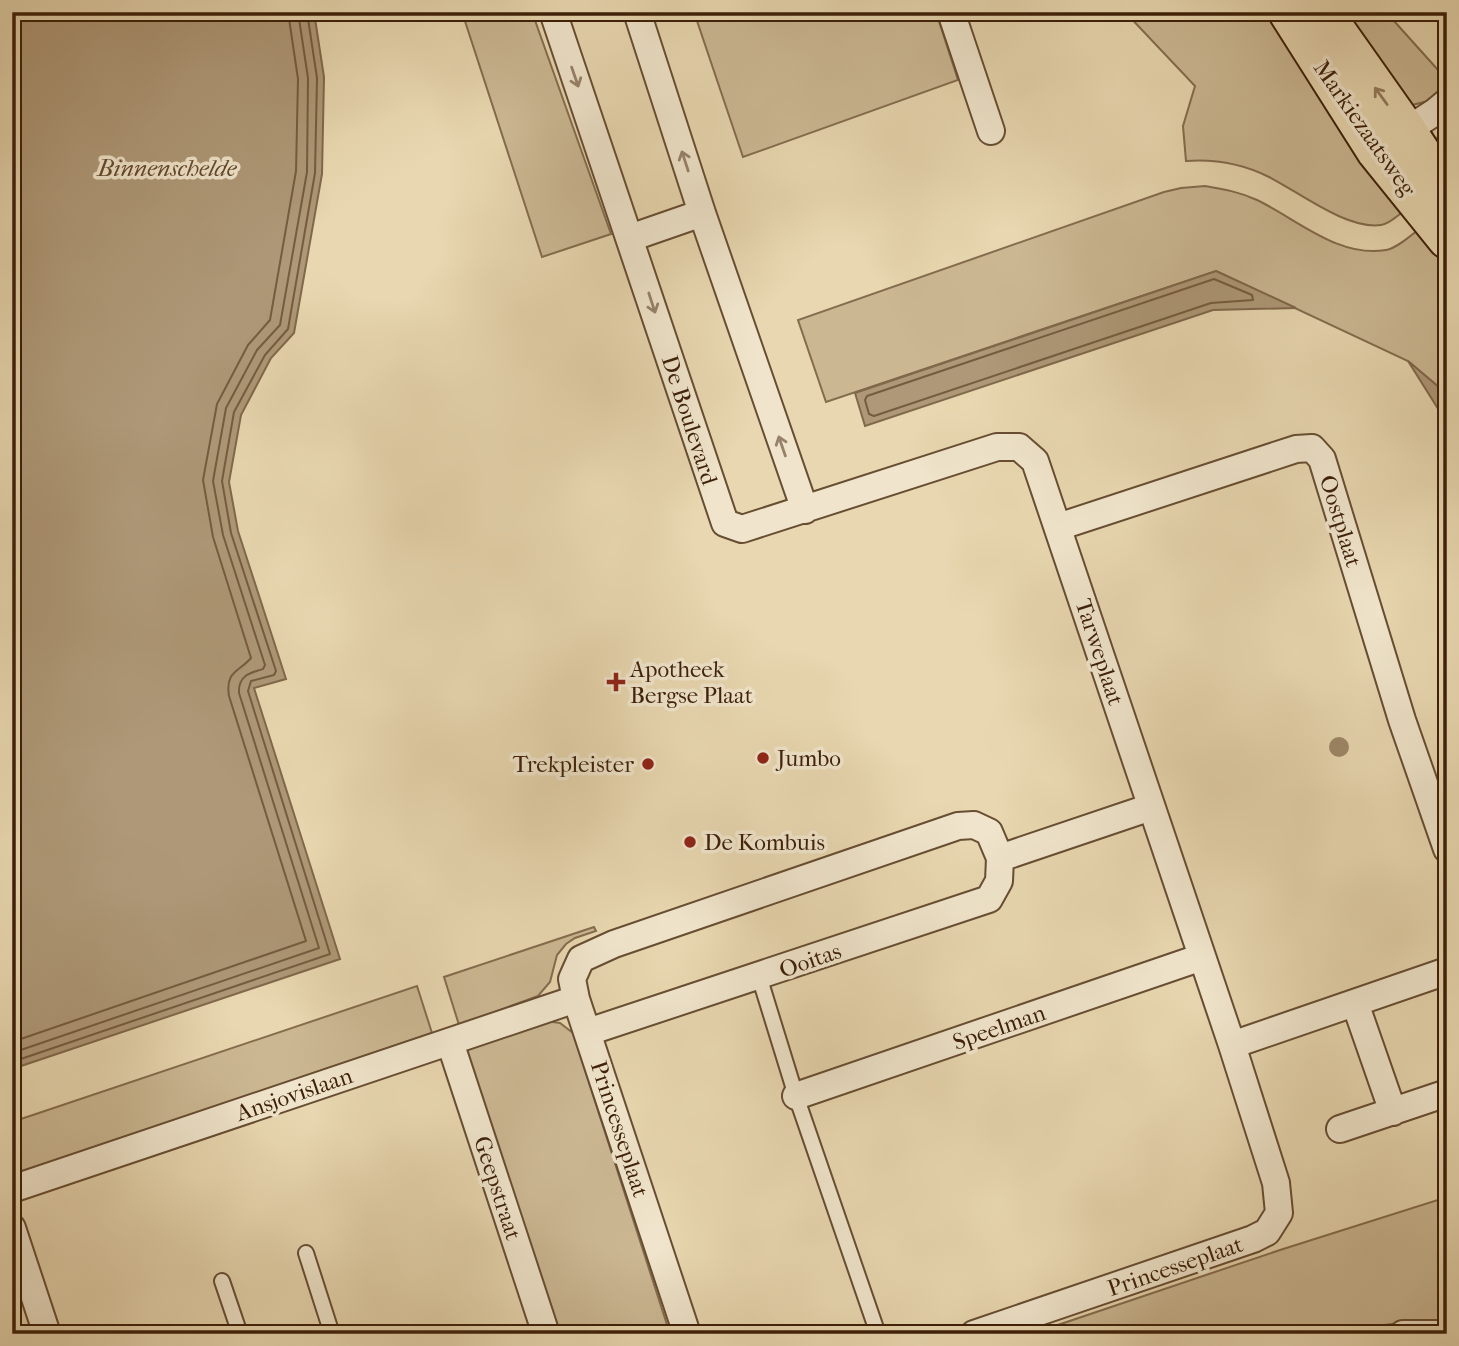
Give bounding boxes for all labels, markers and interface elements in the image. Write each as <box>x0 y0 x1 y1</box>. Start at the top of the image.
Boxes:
street label: Markiezaatsweg <box>1308 55 1422 202</box>
one-way arrow <box>570 65 582 87</box>
one-way arrow <box>1374 87 1389 105</box>
one-way arrow <box>678 150 691 172</box>
water label: Binnenschelde <box>96 154 238 182</box>
one-way arrow <box>647 291 659 313</box>
street label: De Boulevard <box>656 352 723 489</box>
one-way arrow <box>775 435 788 457</box>
street label: Oostplaat <box>1314 472 1367 570</box>
street label: Tarweplaat <box>1070 596 1129 709</box>
place label: Apotheek Bergse Plaat <box>629 656 753 709</box>
marker: Apotheek Bergse Plaat <box>608 674 624 690</box>
place label: Jumbo <box>775 745 841 772</box>
marker: Jumbo <box>755 750 771 766</box>
place label: Trekpleister <box>513 751 634 778</box>
marker: Trekpleister <box>640 756 656 772</box>
place label: De Kombuis <box>704 829 825 856</box>
marker: De Kombuis <box>682 834 698 850</box>
street label: Ooitas <box>776 937 845 984</box>
street label: Speelman <box>949 999 1050 1056</box>
street label: Princesseplaat <box>585 1058 654 1201</box>
street label: Ansjovislaan <box>231 1062 357 1127</box>
street label: Geepstraat <box>468 1133 527 1243</box>
street label: Princesseplaat <box>1104 1231 1247 1302</box>

